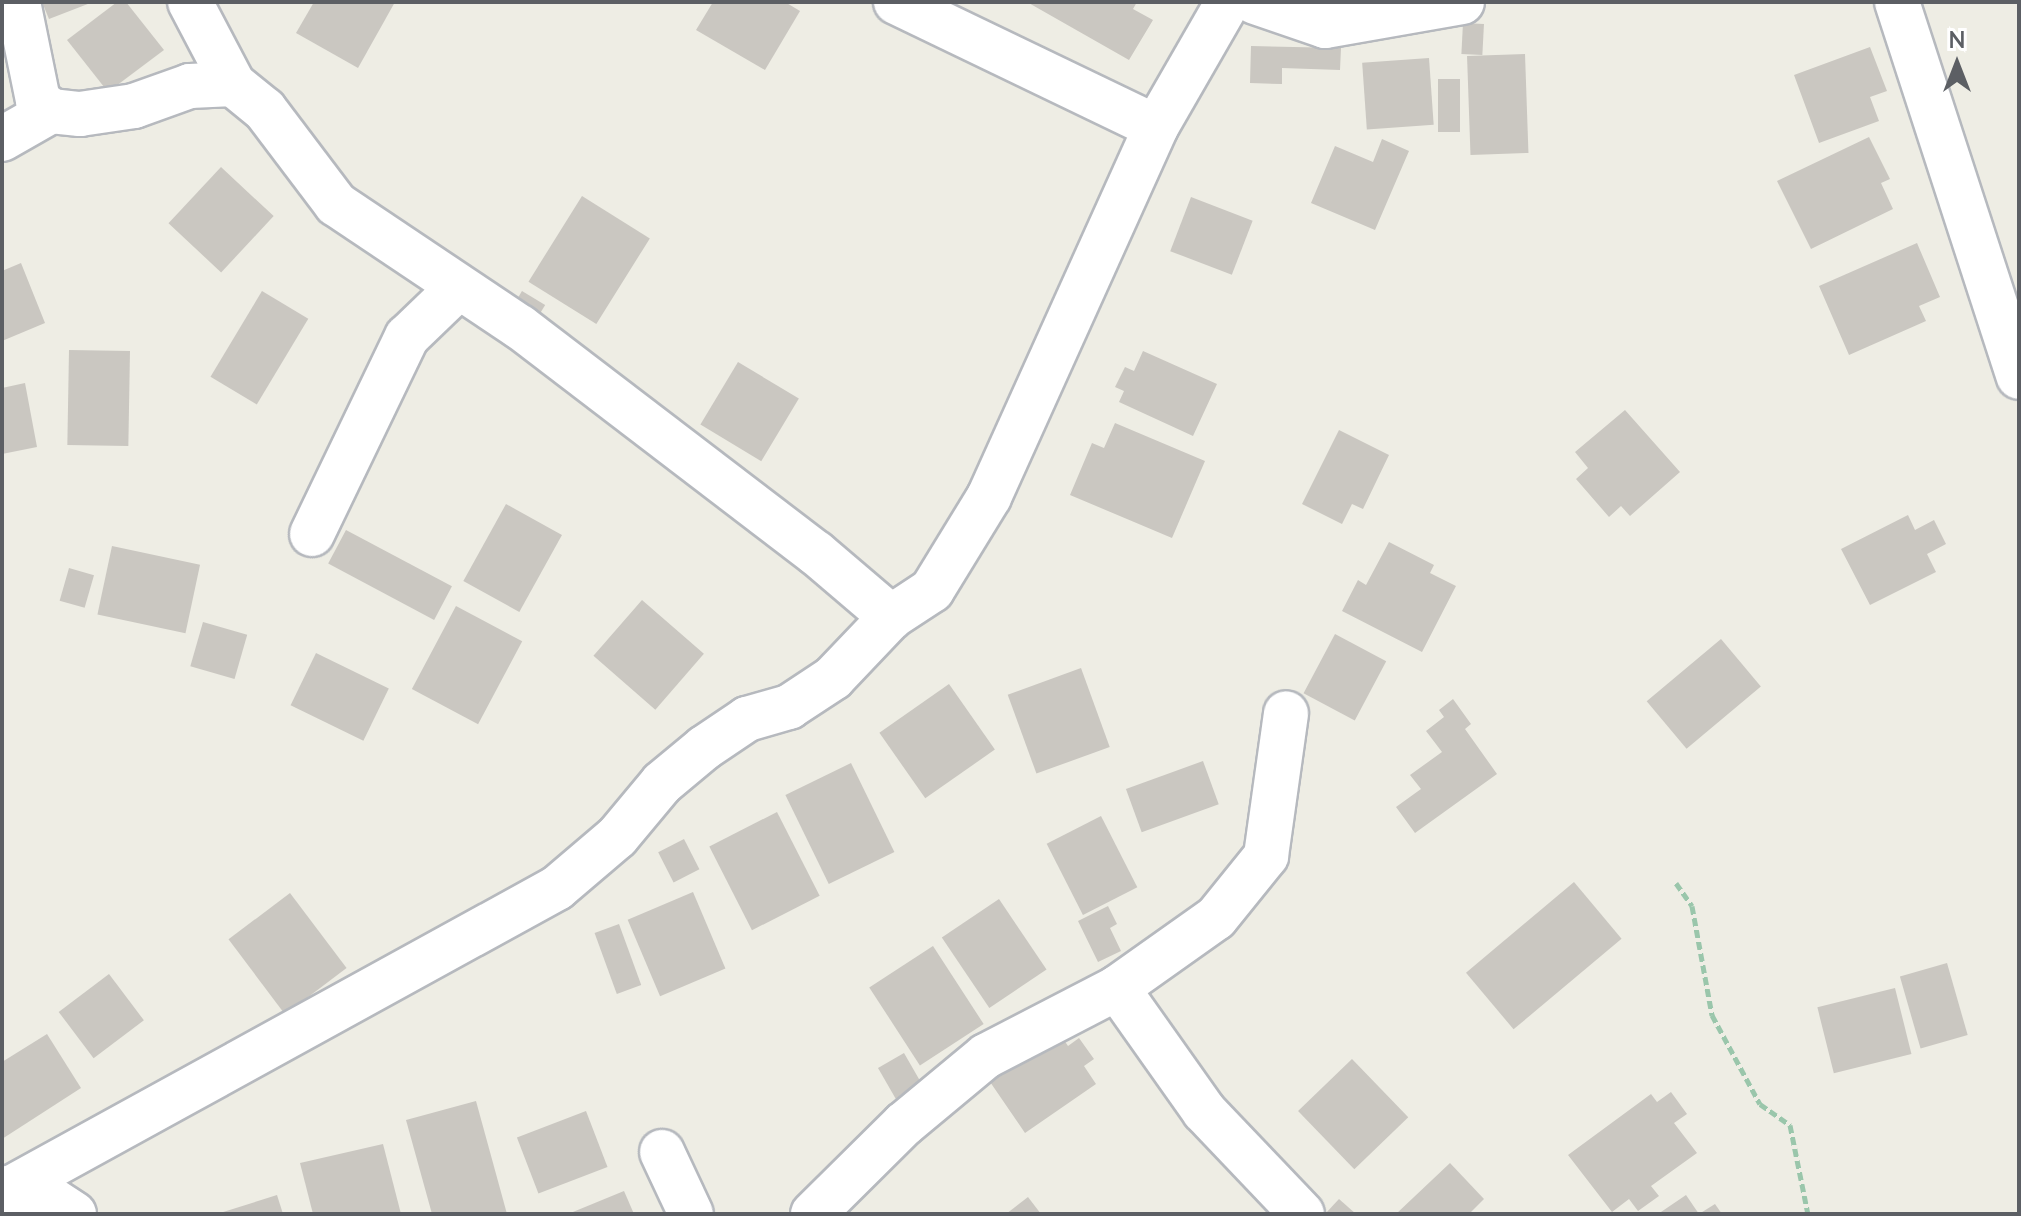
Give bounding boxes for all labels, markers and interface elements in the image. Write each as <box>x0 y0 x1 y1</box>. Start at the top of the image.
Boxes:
north arrow <box>1917 24 1997 104</box>
text: N <box>1949 26 1965 53</box>

